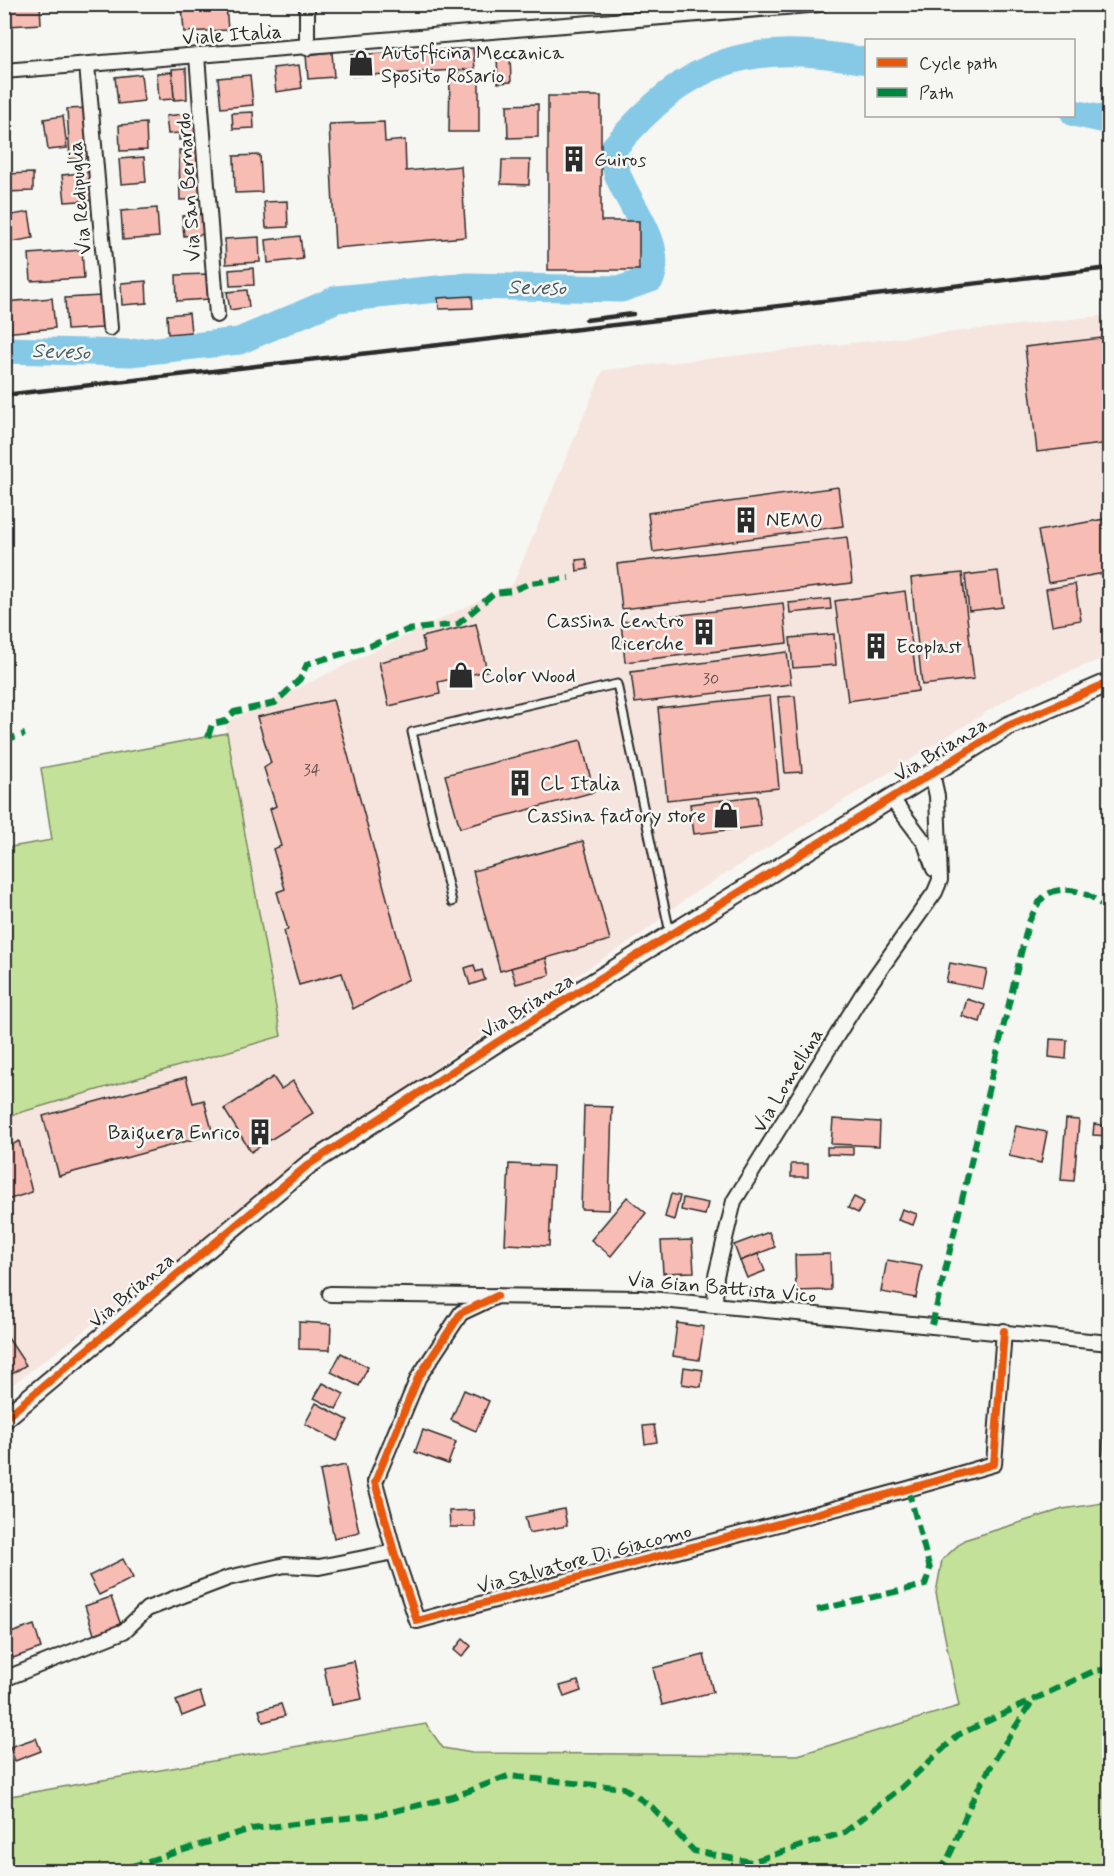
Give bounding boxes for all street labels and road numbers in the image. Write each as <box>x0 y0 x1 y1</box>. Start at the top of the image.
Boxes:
street label: Viale Italia <box>181 19 283 52</box>
street label: Via San Bernardo <box>171 111 208 262</box>
street label: Via Redipuglia <box>62 140 99 256</box>
street label: Via Brianza <box>889 712 993 789</box>
street label: Via Brianza <box>476 967 579 1045</box>
street label: Via Lomellina <box>746 1023 830 1138</box>
street label: Via Brianza <box>83 1247 181 1335</box>
street label: Via Gian Battista Vico <box>626 1267 817 1310</box>
street label: Via Salvatore Di Giacomo <box>474 1518 695 1601</box>

